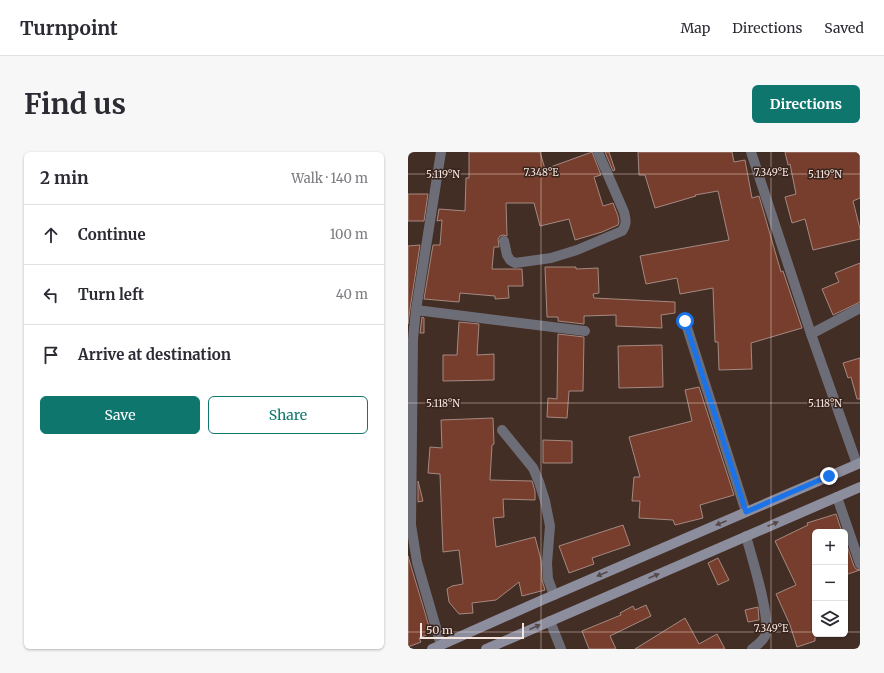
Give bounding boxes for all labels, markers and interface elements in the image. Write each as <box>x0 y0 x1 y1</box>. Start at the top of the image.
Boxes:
text: Turnpoint <box>20 16 118 40</box>
text: Map <box>680 19 710 37</box>
text: Directions <box>732 19 802 37</box>
text: Saved <box>824 19 864 37</box>
button: Directions <box>752 85 860 123</box>
text: Find us <box>24 86 126 122</box>
text: 7.348°E <box>523 166 559 179</box>
text: 7.349°E <box>754 166 789 179</box>
text: 2 min <box>40 167 88 189</box>
text: 5.119°N <box>426 168 460 181</box>
text: 5.119°N <box>808 168 842 181</box>
text: Walk · 140 m <box>291 170 368 187</box>
icon: ahead <box>40 224 62 246</box>
text: Continue <box>78 225 146 244</box>
text: 100 m <box>330 226 368 243</box>
icon: left <box>40 284 62 306</box>
text: Turn left <box>78 285 144 304</box>
text: 40 m <box>336 286 368 303</box>
route start <box>676 312 694 330</box>
icon: arrive <box>40 344 62 366</box>
text: Arrive at destination <box>78 345 231 364</box>
button: Save <box>40 396 200 434</box>
button: Share <box>208 396 368 434</box>
text: 5.118°N <box>426 397 460 410</box>
text: 5.118°N <box>808 397 842 410</box>
route end <box>820 467 838 485</box>
one-way arrow <box>715 520 727 526</box>
one-way arrow <box>768 521 779 527</box>
map controls <box>812 529 848 637</box>
button: + <box>812 529 848 565</box>
button: − <box>812 565 848 601</box>
one-way arrow <box>596 571 608 577</box>
one-way arrow <box>648 572 660 578</box>
button: layers <box>812 601 848 637</box>
scale bar <box>420 621 524 640</box>
text: 7.349°E <box>754 622 789 635</box>
text: 50 m <box>426 623 453 637</box>
one-way arrow <box>529 624 541 630</box>

